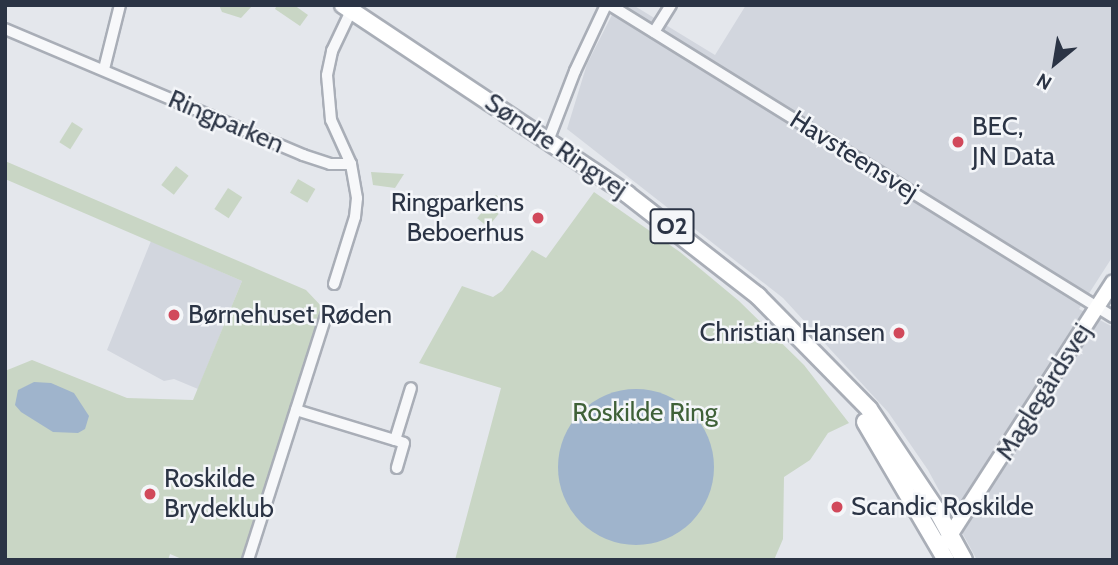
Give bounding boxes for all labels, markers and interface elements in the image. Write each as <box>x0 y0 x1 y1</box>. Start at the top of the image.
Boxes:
north arrow <box>1020 28 1090 98</box>
text: N <box>1033 68 1056 95</box>
street label: Ringparken <box>163 84 289 160</box>
street label: Søndre Ringvej <box>479 87 633 205</box>
street label: Havsteensvej <box>784 104 924 208</box>
place label: BEC, JN Data <box>972 111 1055 172</box>
marker: BEC, JN Data <box>950 134 966 150</box>
place label: Ringparkens Beboerhus <box>391 187 524 248</box>
road number: O2 <box>649 206 695 246</box>
marker: Ringparkens Beboerhus <box>530 210 546 226</box>
place label: Børnehuset Røden <box>188 299 392 331</box>
marker: Børnehuset Røden <box>166 307 182 323</box>
place label: Christian Hansen <box>700 317 885 349</box>
street label: Maglegårdsvej <box>990 318 1098 466</box>
marker: Christian Hansen <box>891 325 907 341</box>
park label: Roskilde Ring <box>572 397 718 429</box>
place label: Roskilde Brydeklub <box>164 463 274 524</box>
marker: Roskilde Brydeklub <box>142 486 158 502</box>
place label: Scandic Roskilde <box>851 491 1034 523</box>
marker: Scandic Roskilde <box>829 499 845 515</box>

